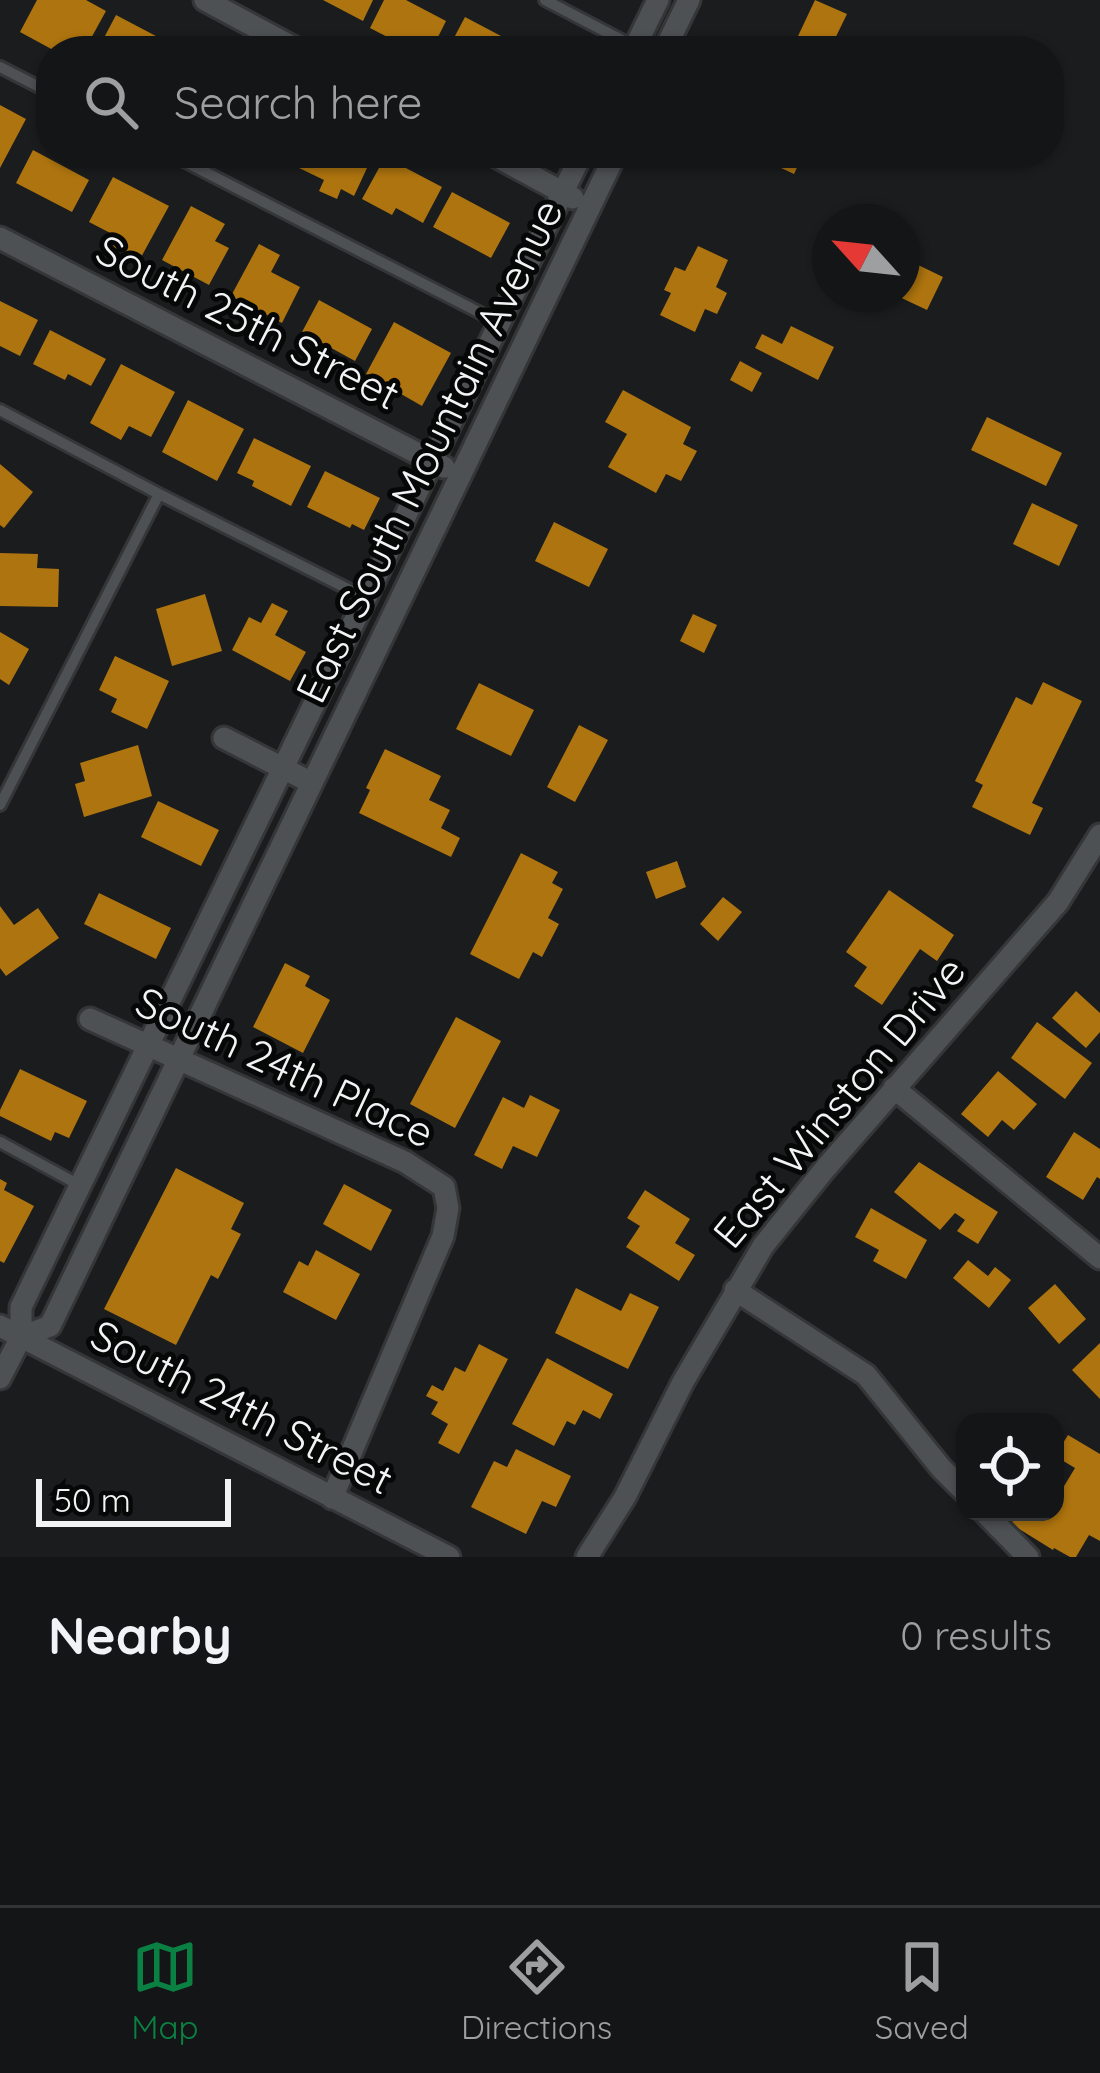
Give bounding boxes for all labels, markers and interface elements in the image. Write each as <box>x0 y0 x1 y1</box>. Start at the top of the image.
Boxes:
search box <box>36 36 1064 168</box>
icon: search <box>78 69 144 135</box>
text: Search here <box>174 74 422 130</box>
street label: East South Mountain Avenue <box>283 190 574 711</box>
north arrow <box>812 204 920 312</box>
street label: South 25th Street <box>88 222 409 421</box>
street label: East Winston Drive <box>701 945 976 1258</box>
street label: South 24th Place <box>128 974 443 1159</box>
street label: South 24th Street <box>82 1308 402 1505</box>
map controls <box>956 1413 1064 1521</box>
button: locate <box>956 1413 1064 1521</box>
scale bar <box>36 1473 231 1526</box>
text: 50 m <box>54 1479 131 1520</box>
text: Nearby <box>48 1603 232 1667</box>
text: 0 results <box>900 1611 1052 1660</box>
tab: Map <box>131 1934 199 2047</box>
tab: Directions <box>461 1934 612 2047</box>
tab: Saved <box>875 1934 969 2047</box>

